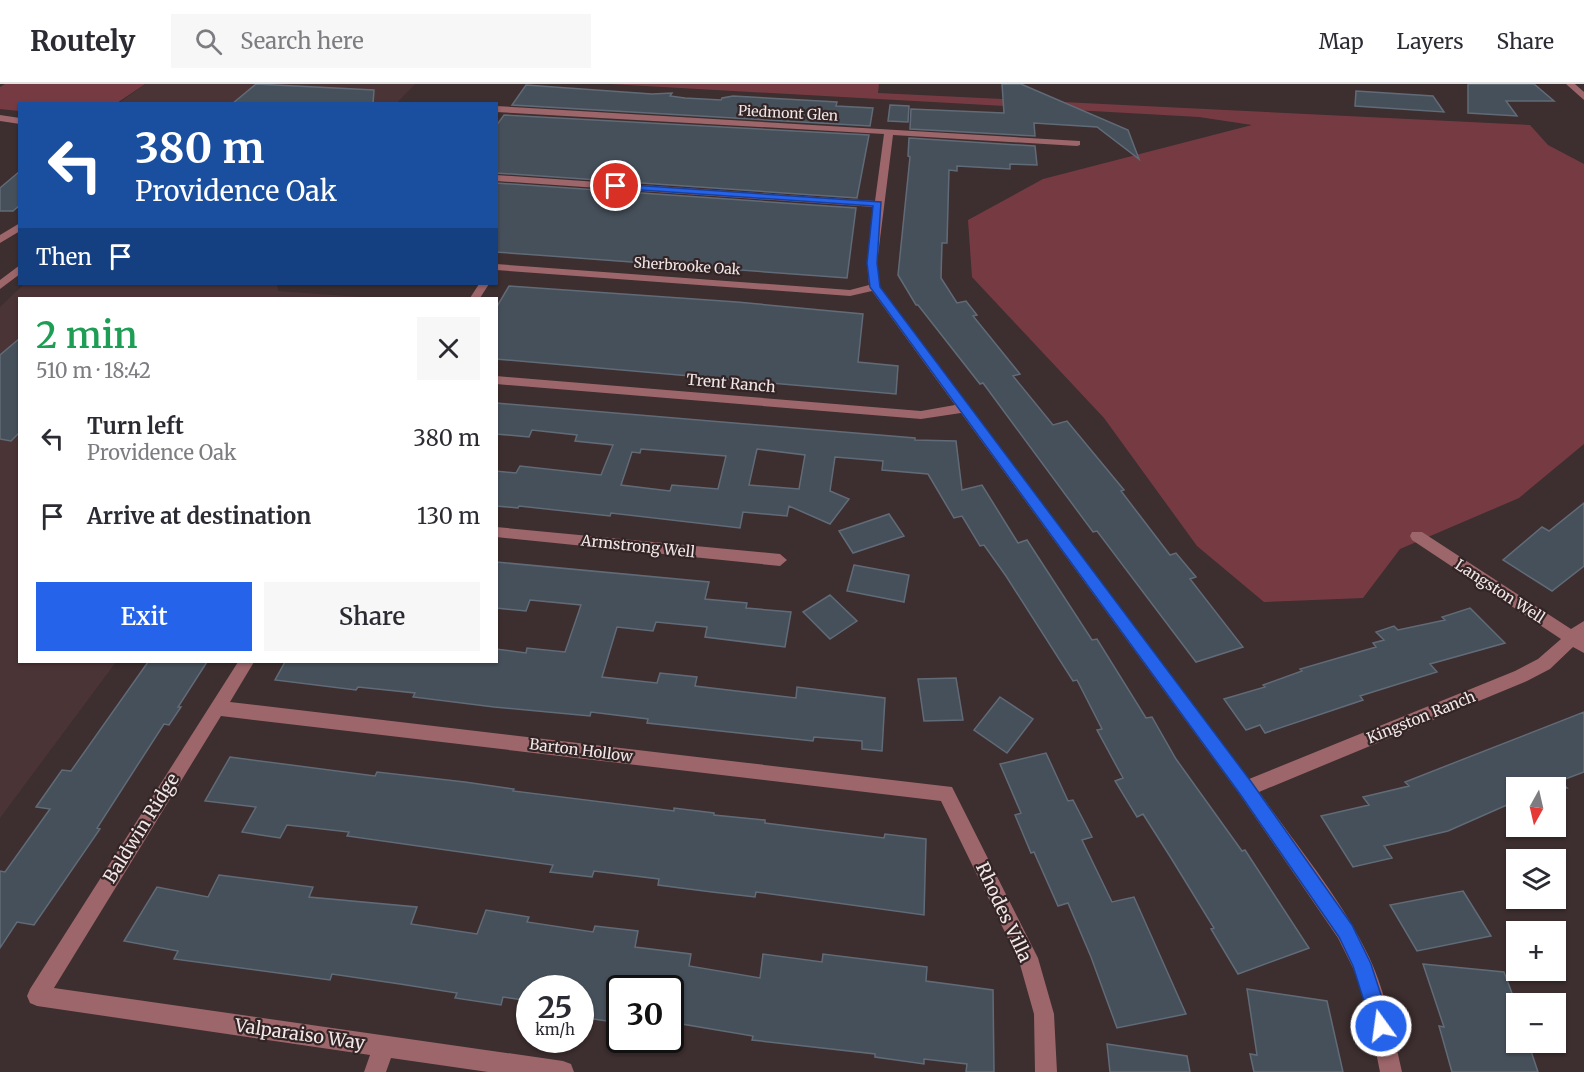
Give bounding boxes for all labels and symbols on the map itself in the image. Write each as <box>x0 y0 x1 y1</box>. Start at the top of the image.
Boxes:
street label: Piedmont Glen <box>737 101 839 125</box>
pin <box>590 160 641 211</box>
street label: Sherbrooke Oak <box>633 253 741 279</box>
street label: Trent Ranch <box>686 370 776 396</box>
street label: Armstrong Well <box>579 530 696 561</box>
street label: Langston Well <box>1452 555 1549 627</box>
street label: Kingston Ranch <box>1364 687 1478 747</box>
street label: Barton Hollow <box>528 734 634 766</box>
street label: Baldwin Ridge <box>98 769 184 887</box>
north arrow <box>1506 777 1566 837</box>
street label: Rhodes Villa <box>971 858 1037 966</box>
speed limit sign: 30 <box>606 975 684 1053</box>
position arrow <box>1349 994 1413 1058</box>
street label: Valparaiso Way <box>232 1013 367 1055</box>

